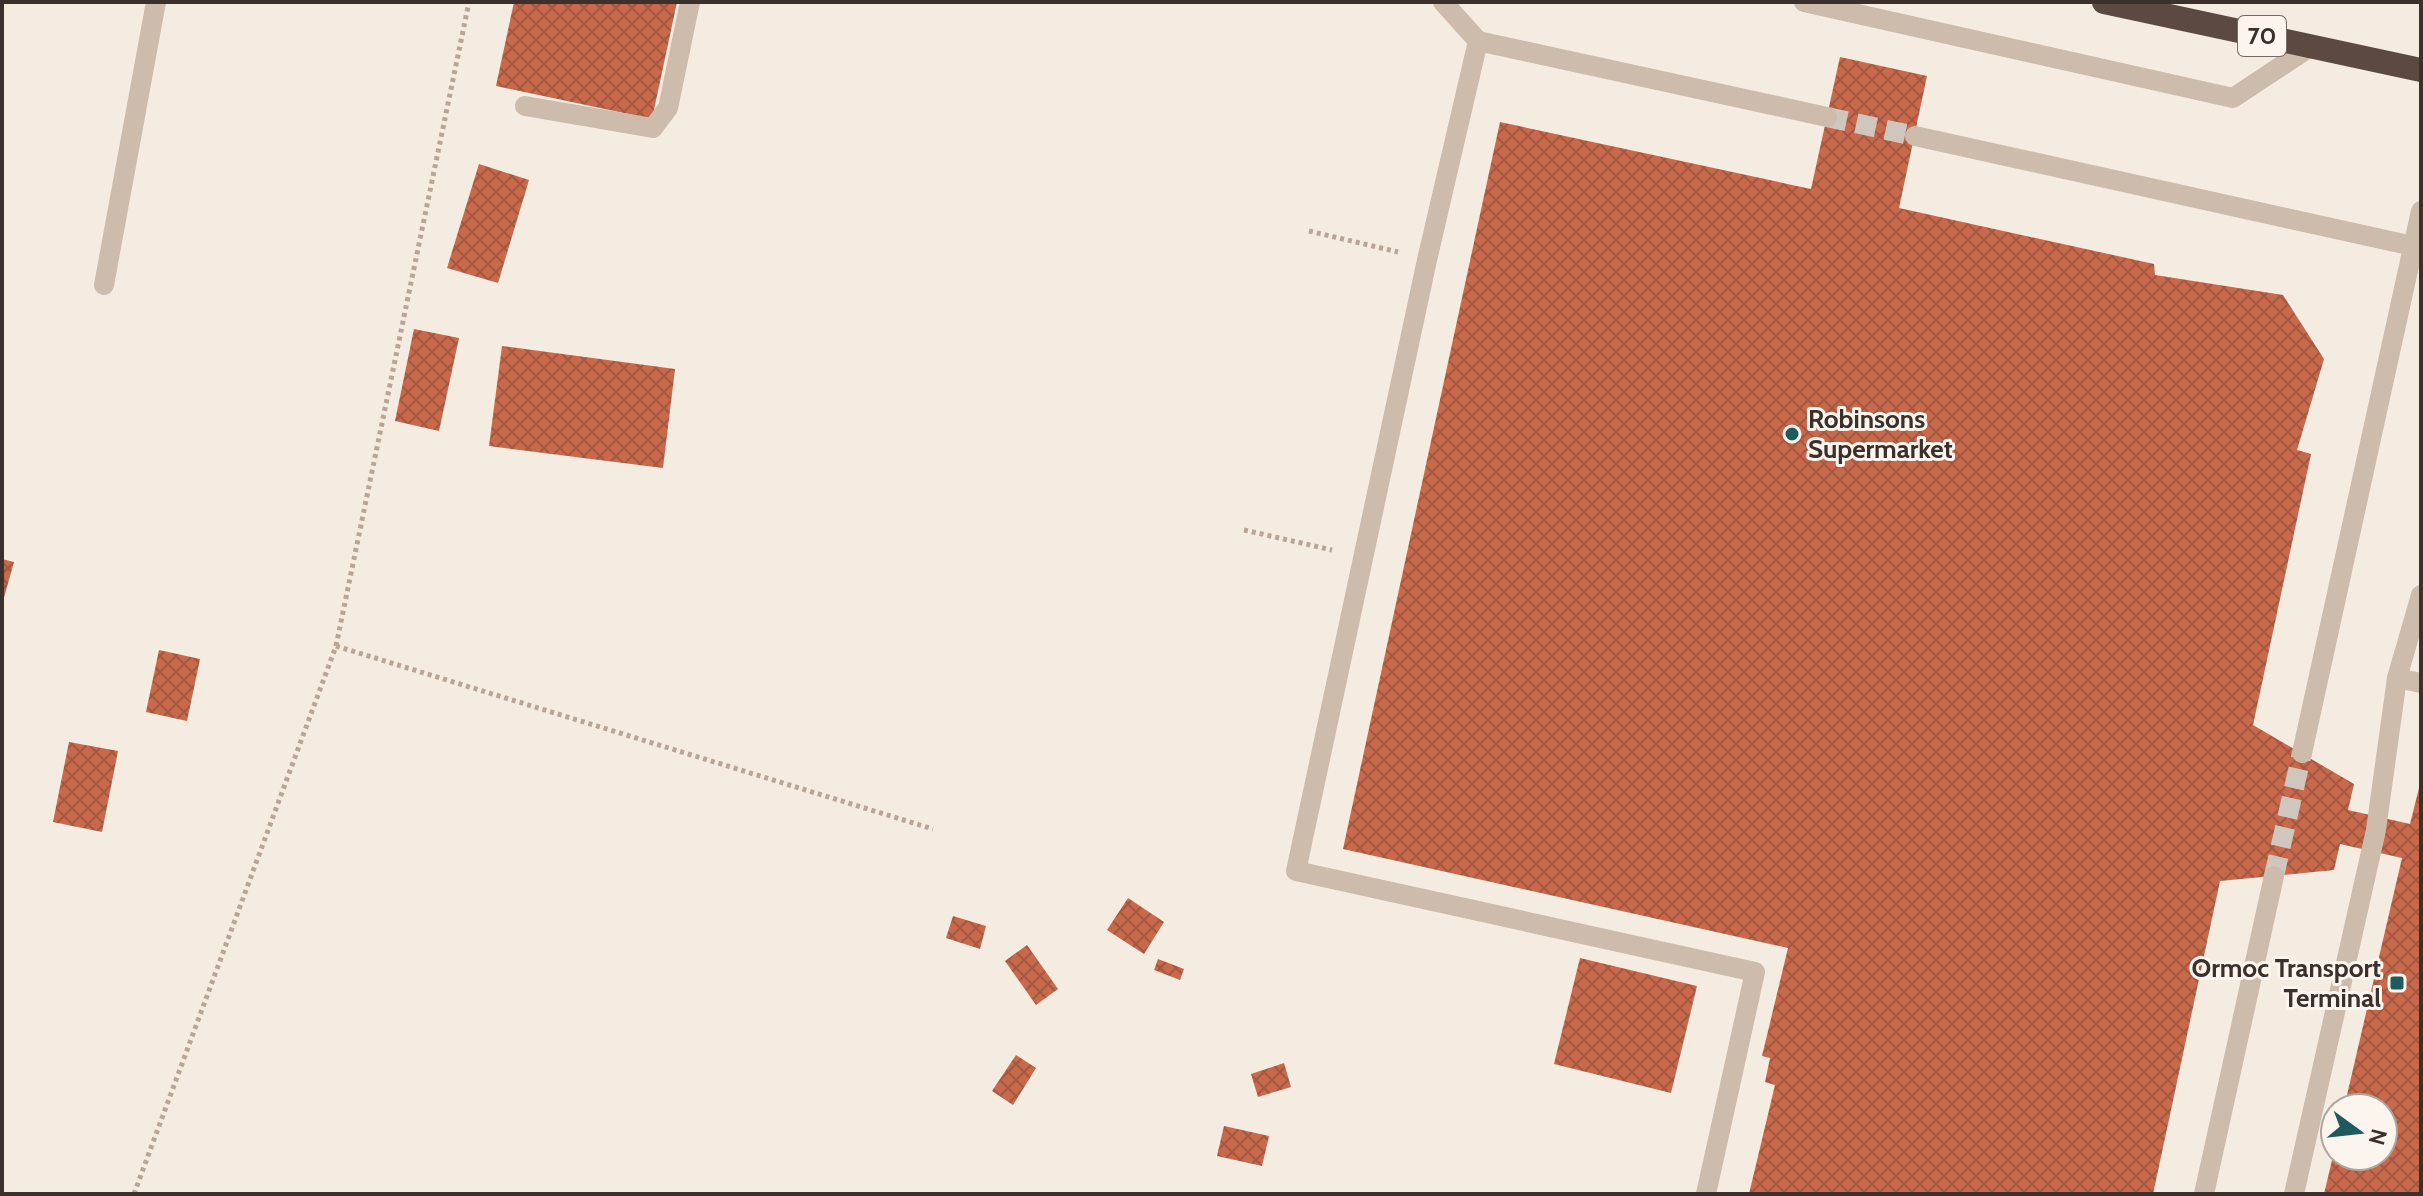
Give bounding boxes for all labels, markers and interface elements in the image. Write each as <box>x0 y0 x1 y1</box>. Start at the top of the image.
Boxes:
road number: 70 <box>2238 16 2286 56</box>
place label: Robinsons Supermarket <box>1808 403 1953 465</box>
marker: Robinsons Supermarket <box>1783 425 1801 443</box>
place label: Ormoc Transport Terminal <box>2192 952 2381 1014</box>
marker: Ormoc Transport Terminal <box>2388 974 2406 992</box>
north arrow <box>2319 1092 2399 1172</box>
text: N <box>2363 1126 2393 1148</box>

